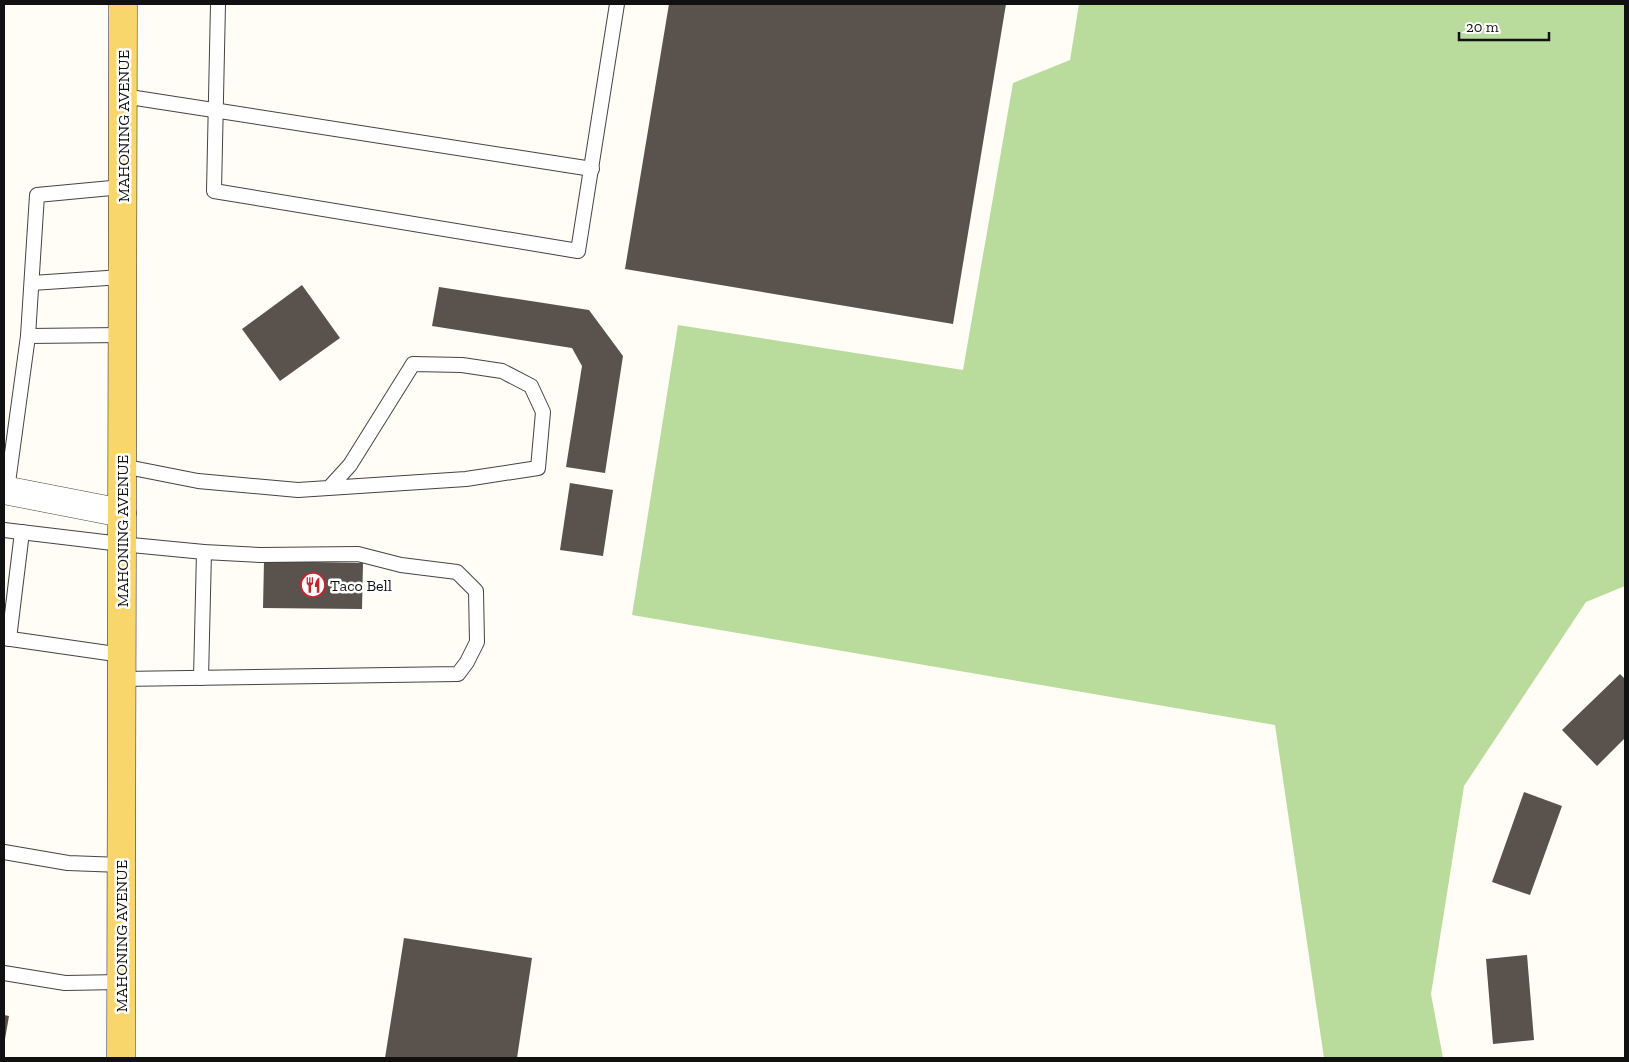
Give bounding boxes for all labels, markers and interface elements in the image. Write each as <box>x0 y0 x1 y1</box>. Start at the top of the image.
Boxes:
scale bar <box>1459 10 1549 42</box>
text: 20 m <box>1466 18 1499 36</box>
street label: MAHONING AVENUE <box>114 50 133 202</box>
street label: MAHONING AVENUE <box>113 455 132 607</box>
restaurant icon: Taco Bell <box>300 572 326 598</box>
place label: Taco Bell <box>330 576 392 595</box>
street label: MAHONING AVENUE <box>112 860 131 1012</box>

